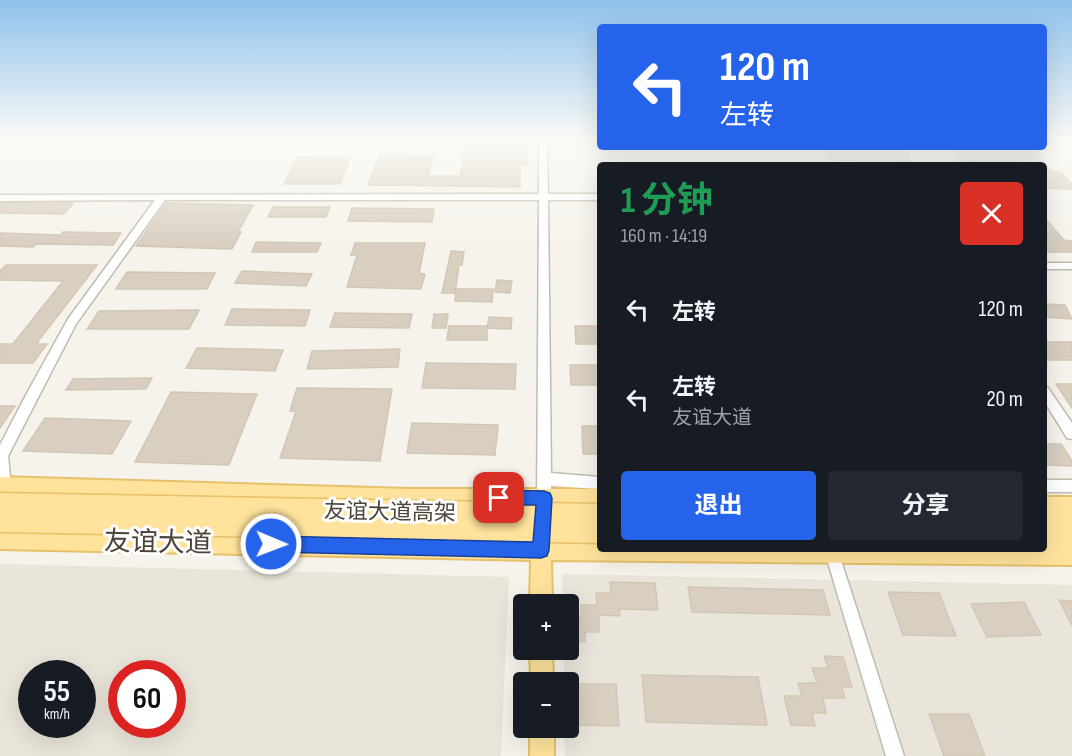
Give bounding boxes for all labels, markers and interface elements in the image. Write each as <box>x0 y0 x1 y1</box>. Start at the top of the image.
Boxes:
text: 120 m <box>720 42 810 93</box>
icon: left <box>621 48 699 126</box>
text: 左转 <box>720 100 774 132</box>
text: 1 分钟 <box>621 180 713 223</box>
button: close <box>960 182 1023 245</box>
text: 160 m · 14:19 <box>621 224 707 248</box>
icon: left <box>621 293 654 326</box>
text: 120 m <box>979 296 1023 323</box>
text: 左转 <box>672 299 716 326</box>
text: 左转 <box>672 374 716 401</box>
icon: left <box>621 383 654 416</box>
text: 20 m <box>987 386 1023 413</box>
text: 友谊大道 <box>672 406 752 430</box>
button: 退出 <box>621 471 816 540</box>
button: 分享 <box>828 471 1023 540</box>
pin <box>473 472 524 523</box>
icon: arrive <box>482 481 515 514</box>
street label: 友谊大道高架 <box>324 498 456 527</box>
position arrow <box>239 512 303 576</box>
street label: 友谊大道 <box>104 526 212 560</box>
map controls <box>513 594 579 738</box>
button: + <box>513 594 579 660</box>
speed limit sign: 60 <box>108 660 186 738</box>
button: − <box>513 672 579 738</box>
text: 55 <box>44 674 70 710</box>
text: km/h <box>44 705 70 724</box>

